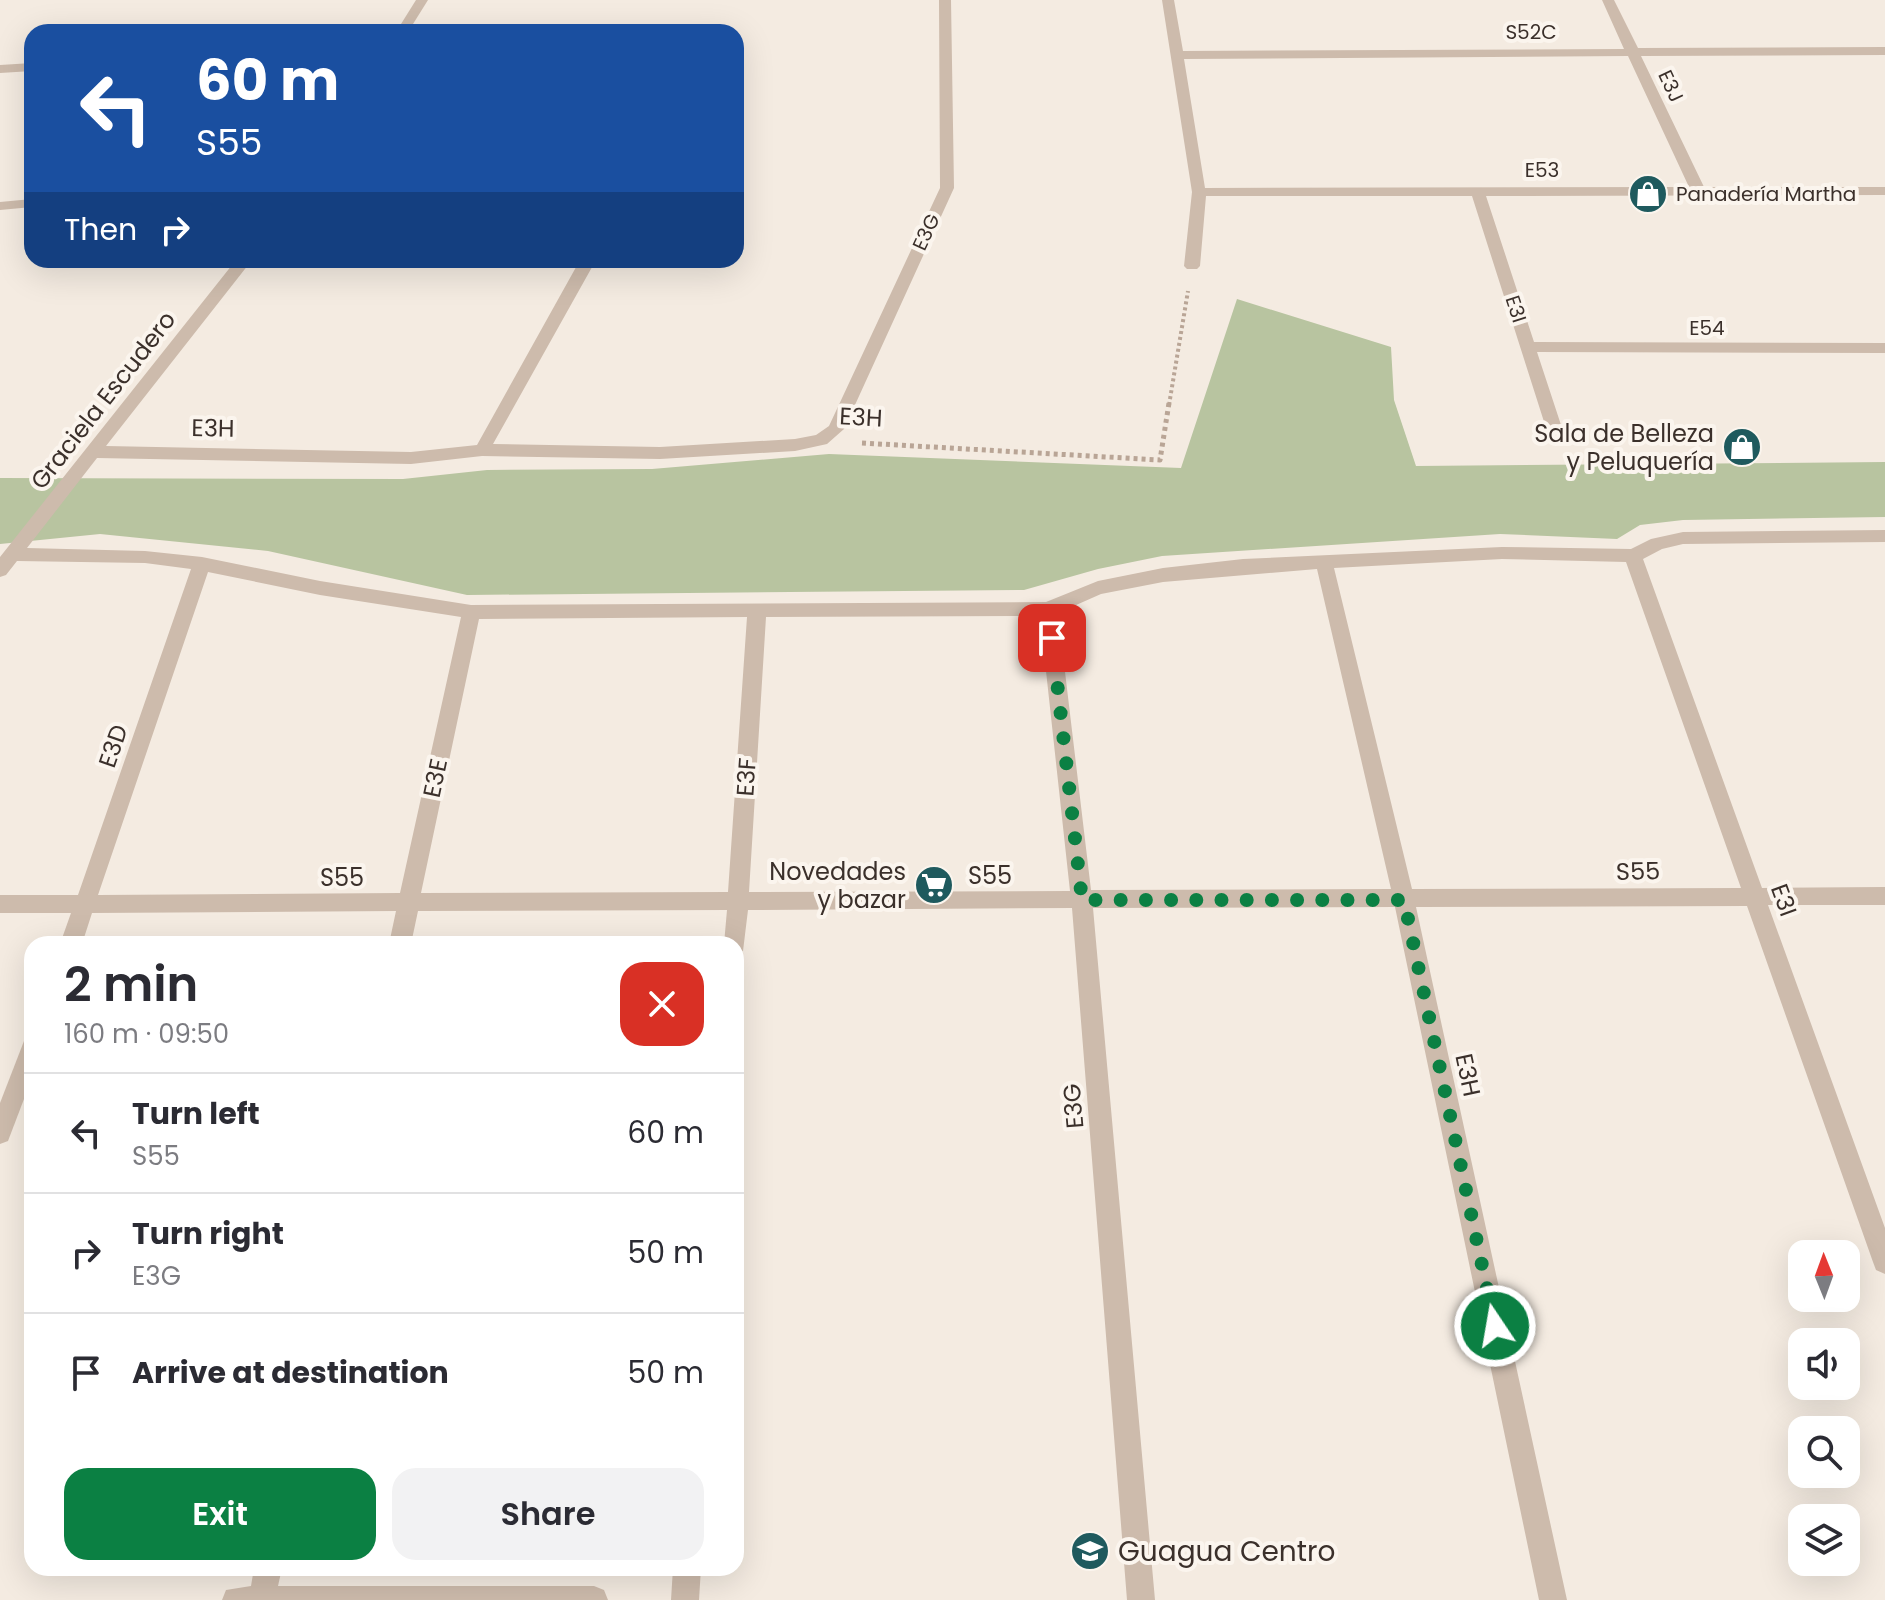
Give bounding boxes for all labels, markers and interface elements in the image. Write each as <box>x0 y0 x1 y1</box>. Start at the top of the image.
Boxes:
street label: S52C <box>1505 18 1557 46</box>
text: 60 m <box>196 41 339 120</box>
icon: left <box>64 56 168 160</box>
street label: E3J <box>1651 65 1691 107</box>
text: S55 <box>196 117 262 168</box>
street label: E53 <box>1525 156 1559 184</box>
shop icon: Panadería Martha <box>1627 173 1669 215</box>
place label: Panadería Martha <box>1676 180 1856 208</box>
text: Then <box>64 208 137 251</box>
icon: right <box>153 208 197 252</box>
street label: E3G <box>905 209 947 255</box>
street label: E3I <box>1499 292 1533 326</box>
street label: Graciela Escudero <box>23 304 183 496</box>
street label: E54 <box>1689 314 1725 342</box>
street label: E3H <box>839 399 883 435</box>
street label: E3H <box>191 411 235 445</box>
place label: Sala de Belleza y Peluquería <box>1534 417 1714 478</box>
shop icon: Sala de Belleza y Peluquería <box>1721 426 1763 468</box>
pin <box>1018 604 1086 672</box>
icon: arrive <box>1030 616 1074 660</box>
street label: E3D <box>90 720 136 772</box>
street label: E3E <box>415 756 455 800</box>
street label: E3F <box>728 757 764 797</box>
street label: S55 <box>1616 854 1660 888</box>
place label: Novedades y bazar <box>769 855 906 916</box>
street label: S55 <box>968 859 1012 892</box>
street label: S55 <box>320 861 364 894</box>
supermarket icon: Novedades y bazar <box>913 864 955 906</box>
street label: E3I <box>1763 879 1805 921</box>
text: 2 min <box>64 951 198 1018</box>
button: close <box>620 962 704 1046</box>
text: 160 m · 09:50 <box>64 1016 229 1052</box>
street label: E3H <box>1447 1051 1489 1099</box>
street label: E3G <box>1055 1082 1091 1130</box>
text: Turn left <box>132 1092 260 1135</box>
icon: left <box>64 1111 108 1155</box>
text: 60 m <box>627 1111 704 1154</box>
text: S55 <box>132 1138 180 1174</box>
text: Turn right <box>132 1212 284 1255</box>
icon: right <box>64 1231 108 1275</box>
text: 50 m <box>627 1231 704 1274</box>
north arrow <box>1788 1240 1860 1312</box>
map controls <box>1788 1240 1860 1576</box>
text: E3G <box>132 1258 181 1294</box>
position arrow <box>1453 1284 1537 1368</box>
button: sound <box>1788 1328 1860 1400</box>
icon: arrive <box>64 1351 108 1395</box>
text: Arrive at destination <box>132 1351 449 1394</box>
text: 50 m <box>627 1351 704 1394</box>
button: search <box>1788 1416 1860 1488</box>
button: Exit <box>64 1468 376 1560</box>
button: Share <box>392 1468 704 1560</box>
button: layers <box>1788 1504 1860 1576</box>
school or university icon: Guagua Centro <box>1069 1530 1111 1572</box>
place label: Guagua Centro <box>1118 1532 1335 1571</box>

